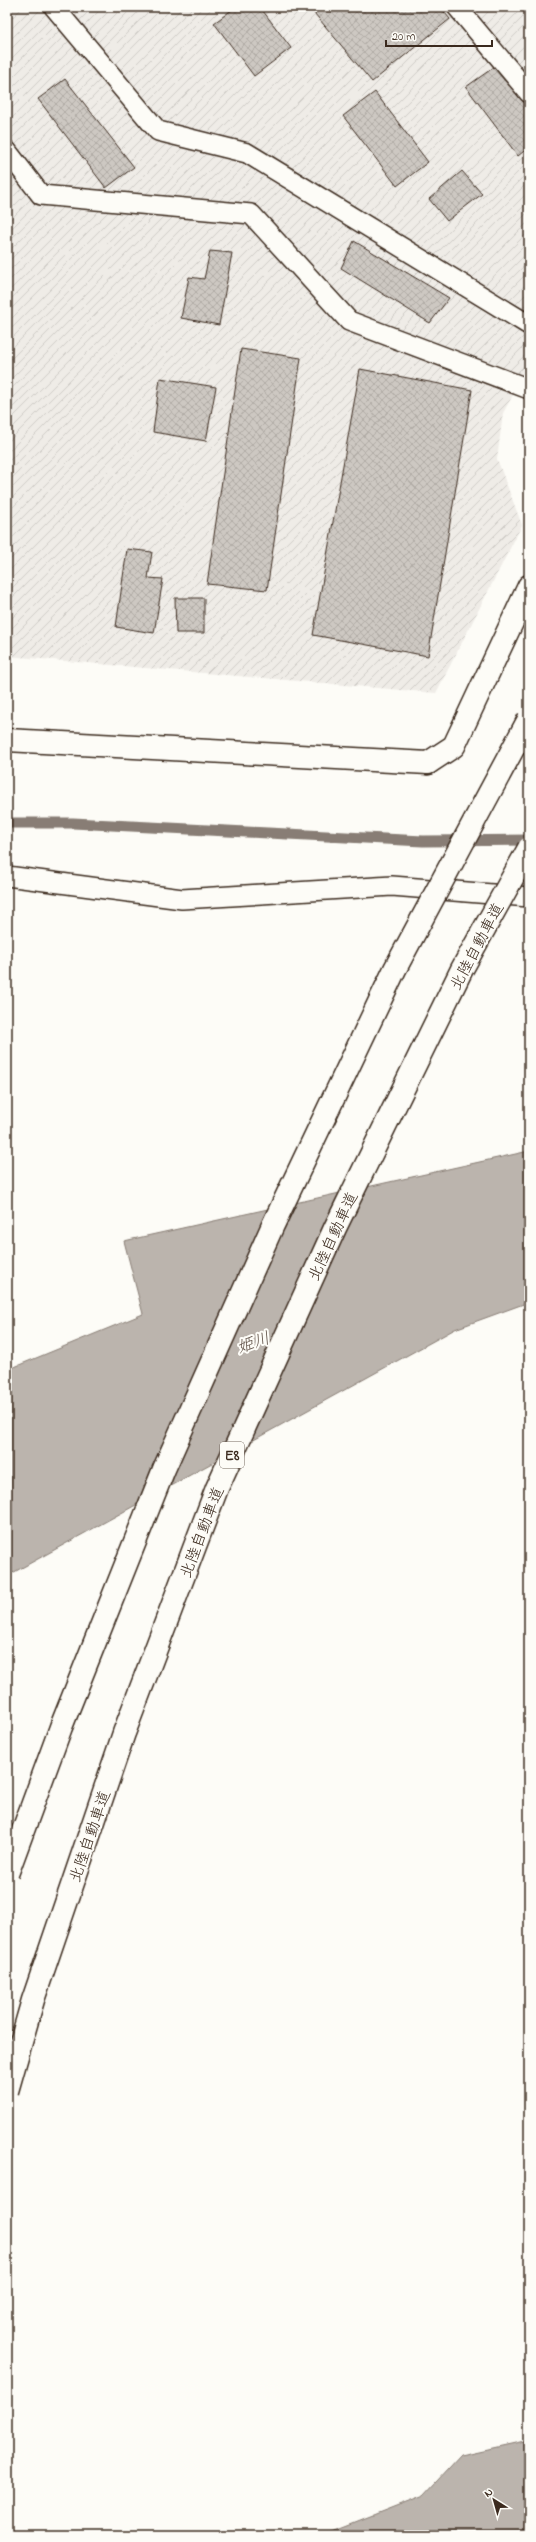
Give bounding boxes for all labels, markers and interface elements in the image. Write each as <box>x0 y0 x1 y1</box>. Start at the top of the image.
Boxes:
scale bar <box>386 22 492 48</box>
text: 20 m <box>392 28 415 46</box>
street label: 北陸自動車道 <box>445 899 511 995</box>
street label: 北陸自動車道 <box>303 1188 365 1285</box>
water label: 姫川 <box>233 1326 274 1361</box>
road number: E8 <box>220 1442 244 1468</box>
street label: 北陸自動車道 <box>174 1484 231 1582</box>
street label: 北陸自動車道 <box>64 1787 118 1886</box>
north arrow <box>474 2480 514 2520</box>
text: N <box>481 2484 496 2501</box>

